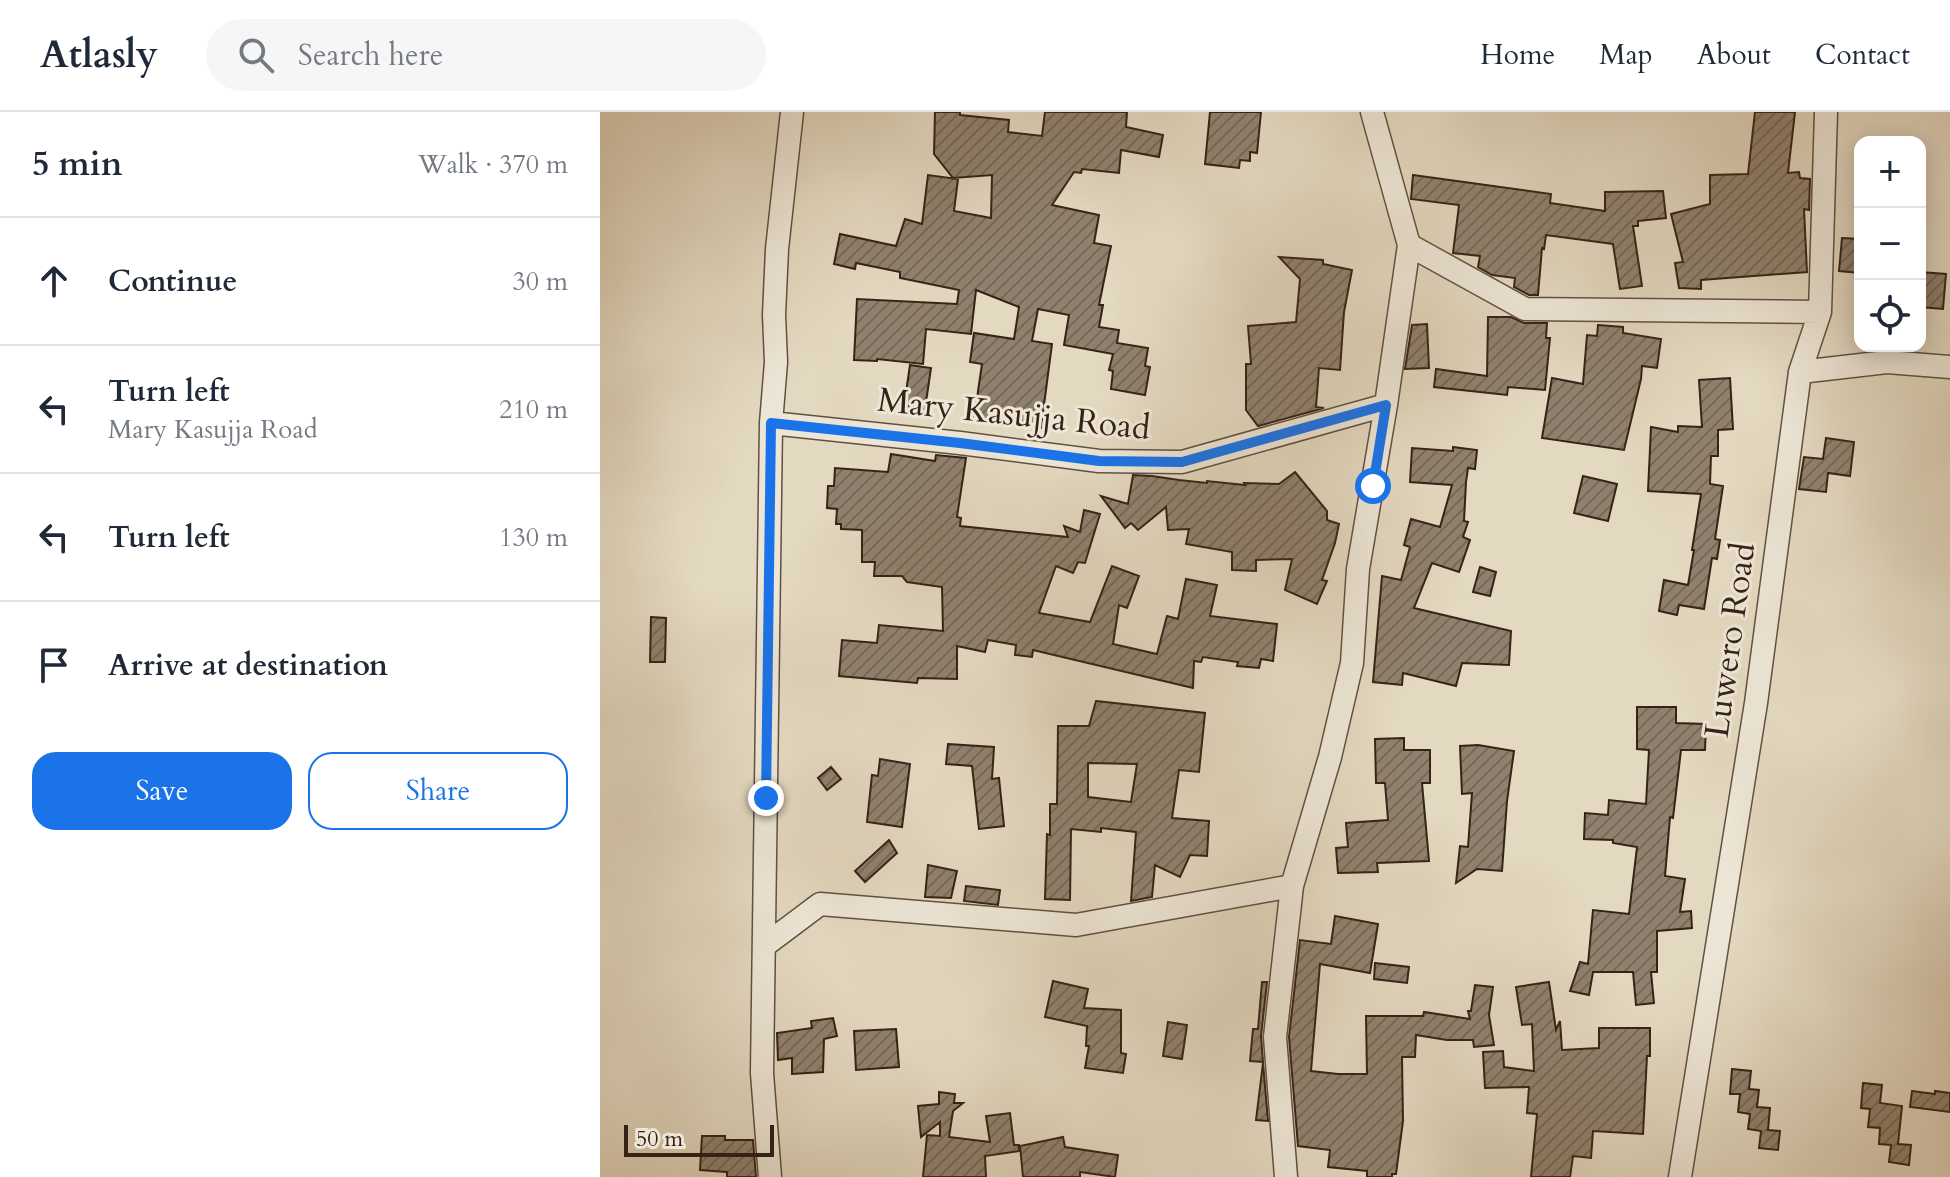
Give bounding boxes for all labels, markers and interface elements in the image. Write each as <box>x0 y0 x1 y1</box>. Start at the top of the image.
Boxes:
search box <box>206 19 766 91</box>
text: Atlasly <box>40 29 158 81</box>
icon: search <box>234 33 278 77</box>
text: Search here <box>298 35 443 76</box>
text: Home <box>1480 36 1555 74</box>
text: Map <box>1599 36 1653 74</box>
text: About <box>1697 36 1771 74</box>
text: Contact <box>1815 36 1910 74</box>
map controls <box>1854 136 1926 352</box>
button: + <box>1854 136 1926 208</box>
text: 5 min <box>32 141 123 187</box>
text: Walk · 370 m <box>418 147 568 182</box>
button: − <box>1854 208 1926 280</box>
icon: ahead <box>32 259 76 303</box>
text: Continue <box>108 261 237 302</box>
text: 30 m <box>512 264 568 299</box>
button: locate <box>1854 280 1926 352</box>
text: Turn left <box>108 371 230 412</box>
street label: Mary Kasujja Road <box>875 377 1153 451</box>
icon: left <box>32 387 76 431</box>
text: 210 m <box>499 392 568 427</box>
text: Mary Kasujja Road <box>108 412 318 447</box>
route start <box>1355 468 1391 504</box>
icon: left <box>32 515 76 559</box>
text: Turn left <box>108 517 230 558</box>
text: 130 m <box>499 520 568 555</box>
street label: Luwero Road <box>1694 540 1766 741</box>
icon: arrive <box>32 643 76 687</box>
text: Arrive at destination <box>108 645 388 686</box>
button: Save <box>32 752 292 830</box>
button: Share <box>308 752 568 830</box>
route end <box>748 780 784 816</box>
scale bar <box>624 1121 774 1157</box>
text: 50 m <box>636 1124 683 1154</box>

